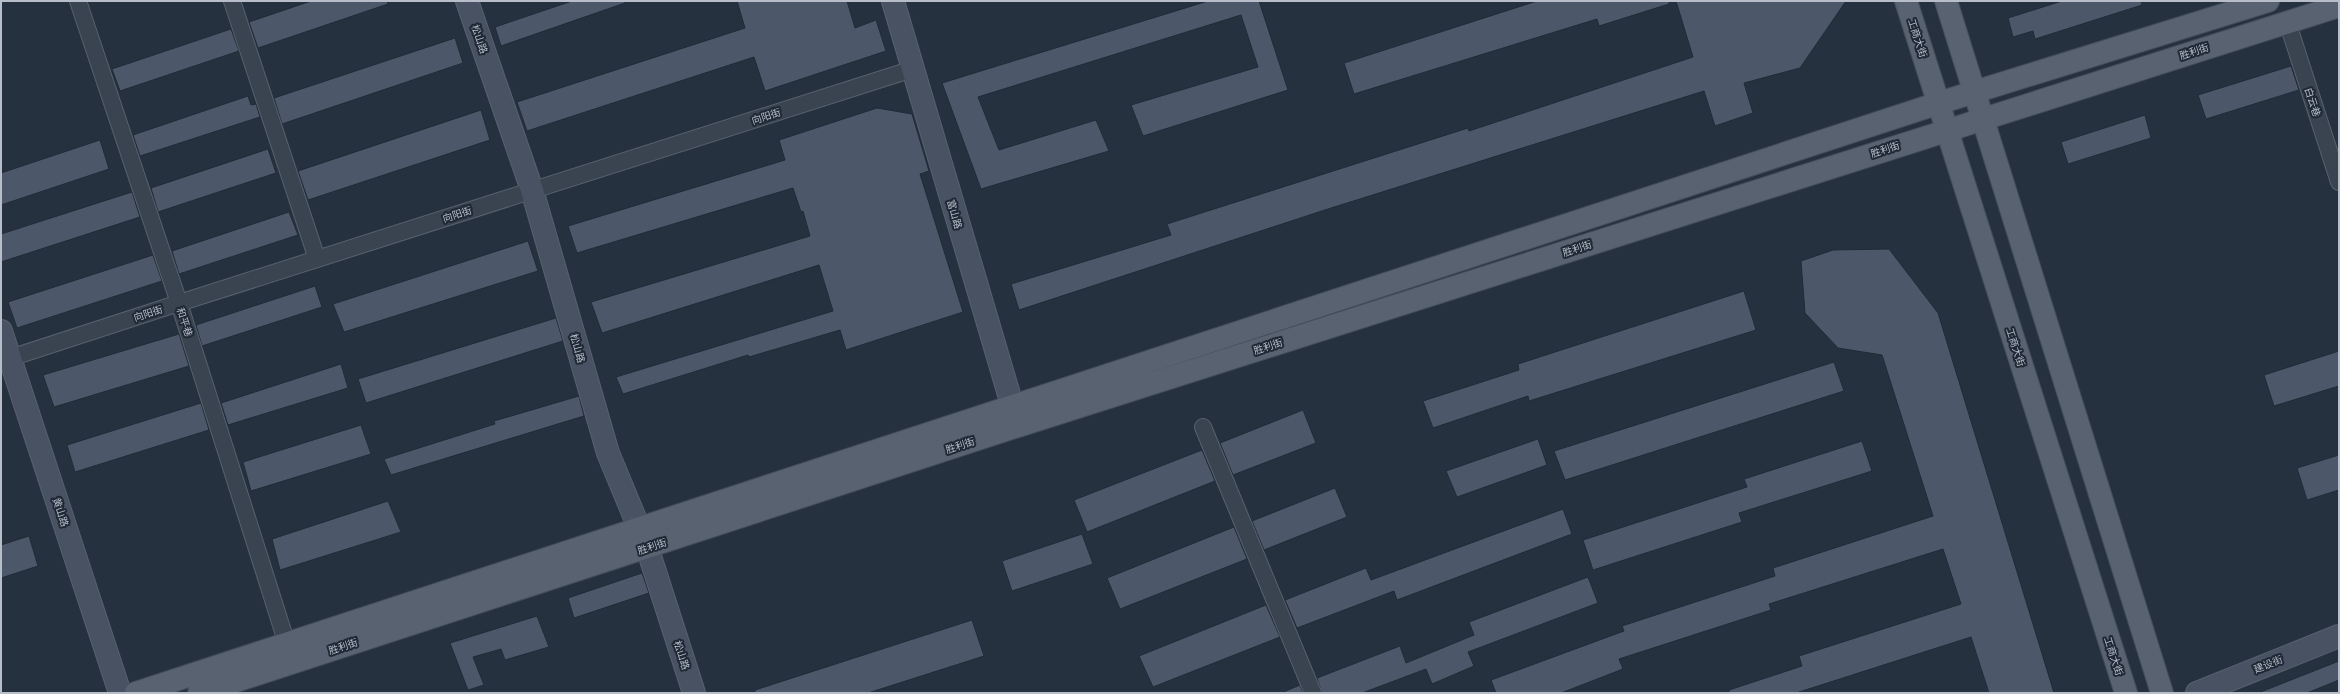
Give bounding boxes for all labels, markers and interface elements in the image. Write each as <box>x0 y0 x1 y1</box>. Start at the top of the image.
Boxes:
street label: 工商大街 <box>1906 17 1930 59</box>
street label: 松山路 <box>469 23 491 55</box>
street label: 胜利街 <box>2178 41 2210 61</box>
street label: 白云巷 <box>2303 86 2323 118</box>
street label: 向阳街 <box>750 106 782 126</box>
street label: 胜利街 <box>1869 139 1901 159</box>
street label: 富山路 <box>945 198 965 230</box>
street label: 向阳街 <box>441 204 473 224</box>
street label: 胜利街 <box>1561 238 1593 258</box>
street label: 向阳街 <box>132 303 164 323</box>
street label: 和平巷 <box>175 306 195 338</box>
street label: 工商大街 <box>2004 326 2028 368</box>
street label: 松山路 <box>568 332 588 364</box>
street label: 胜利街 <box>1252 336 1284 356</box>
street label: 胜利街 <box>944 435 976 455</box>
street label: 黄山路 <box>51 496 71 528</box>
street label: 胜利街 <box>636 536 668 556</box>
street label: 工商大街 <box>2102 635 2126 677</box>
street label: 胜利街 <box>327 636 359 656</box>
street label: 松山路 <box>672 639 692 671</box>
street label: 建设街 <box>2252 653 2284 675</box>

